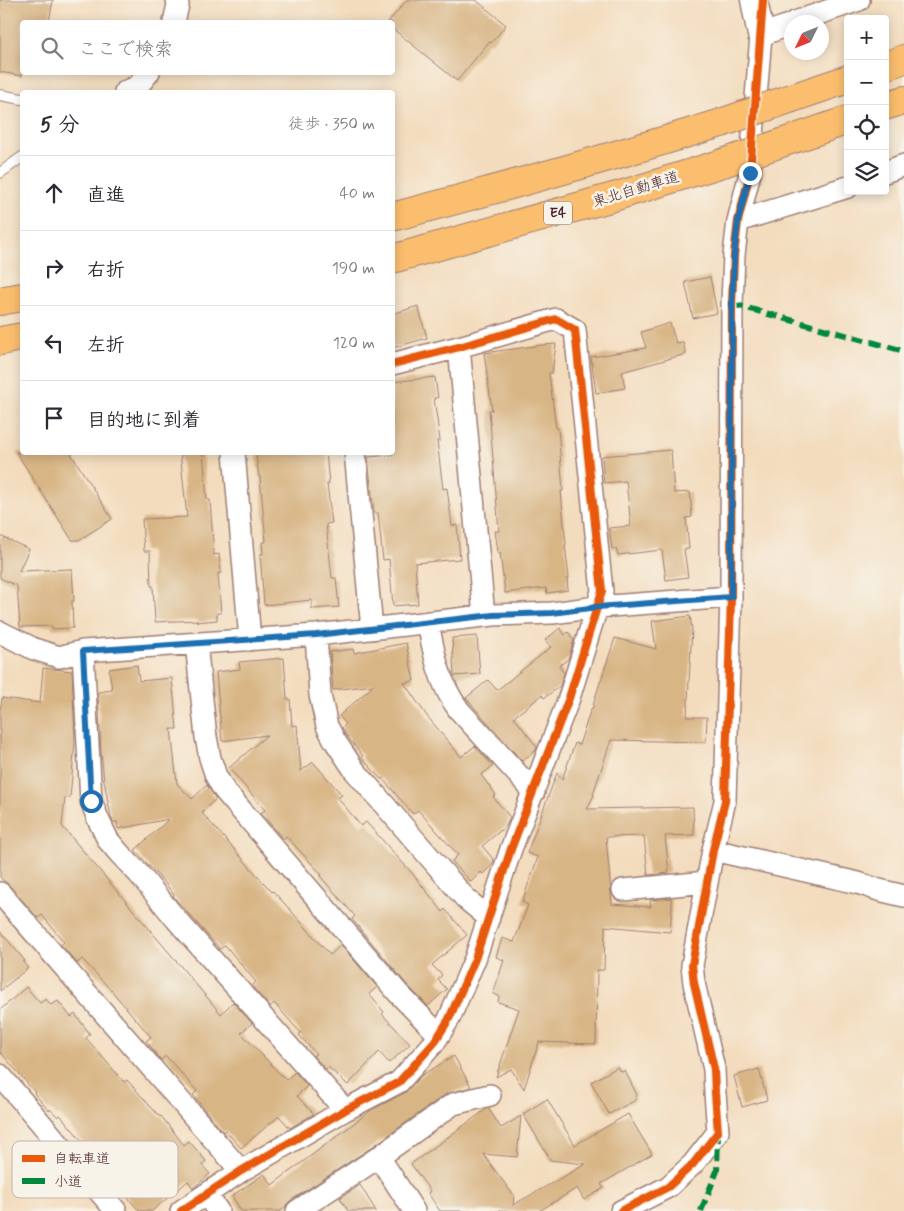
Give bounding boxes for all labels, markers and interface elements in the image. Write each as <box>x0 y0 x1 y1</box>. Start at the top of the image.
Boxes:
north arrow <box>784 15 829 60</box>
map controls <box>844 15 889 195</box>
button: + <box>844 15 889 60</box>
search box <box>20 20 395 75</box>
icon: search <box>38 34 66 62</box>
text: ここで検索 <box>78 37 173 62</box>
button: − <box>844 60 889 105</box>
button: locate <box>844 105 889 150</box>
text: 5 分 <box>40 111 79 139</box>
text: 徒歩 · 350 m <box>288 114 375 135</box>
button: layers <box>844 150 889 195</box>
route end <box>739 162 762 185</box>
street label: 東北自動車道 <box>590 167 682 213</box>
icon: ahead <box>40 179 68 207</box>
text: 直進 <box>87 183 125 208</box>
text: 40 m <box>339 183 375 204</box>
road number: E4 <box>544 202 572 224</box>
icon: right <box>40 254 68 282</box>
text: 右折 <box>87 258 125 283</box>
text: 190 m <box>332 258 375 279</box>
icon: left <box>40 329 68 357</box>
text: 左折 <box>87 333 125 358</box>
text: 120 m <box>333 333 375 354</box>
icon: arrive <box>40 404 68 432</box>
text: 目的地に到着 <box>87 408 201 433</box>
route start <box>80 790 103 813</box>
legend <box>12 1141 178 1198</box>
text: 自転車道 <box>54 1150 110 1168</box>
text: 小道 <box>54 1173 82 1191</box>

